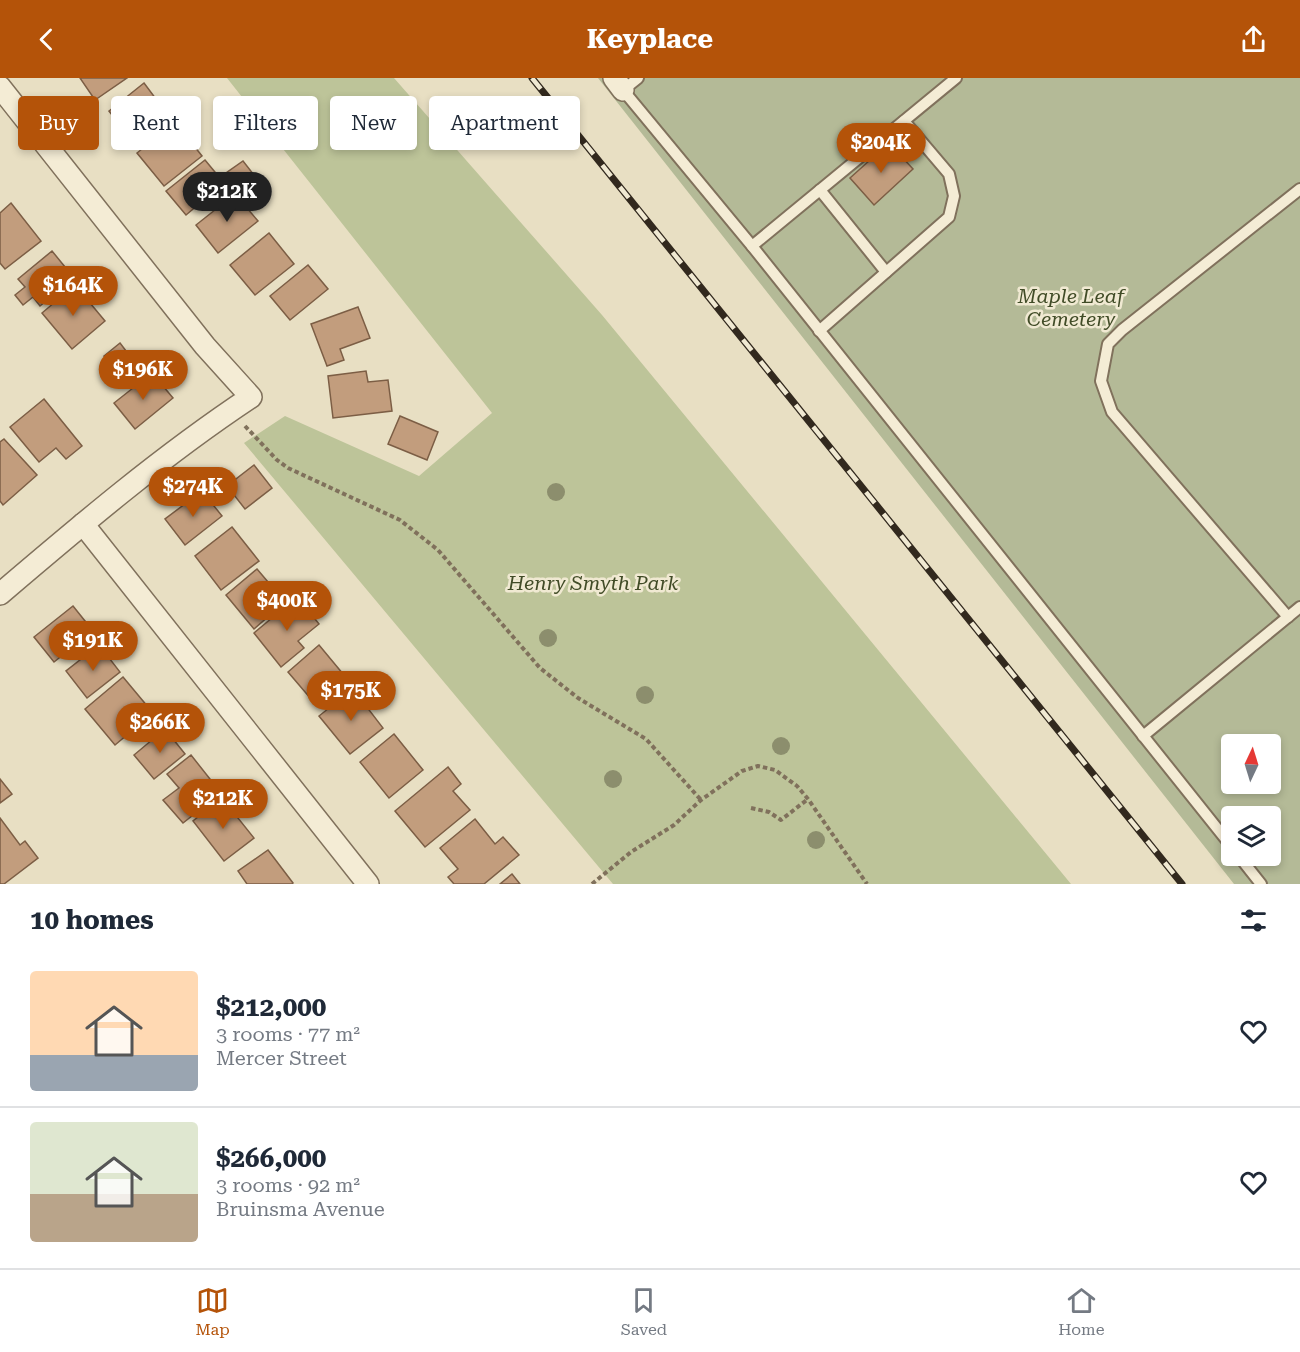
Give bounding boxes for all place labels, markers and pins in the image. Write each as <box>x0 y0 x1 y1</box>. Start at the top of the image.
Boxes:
pin: $204K <box>839 123 923 174</box>
pin: $212K <box>185 172 269 223</box>
pin: $164K <box>31 266 115 317</box>
pin: $196K <box>101 350 185 401</box>
pin: $274K <box>151 467 235 518</box>
pin: $400K <box>245 581 329 632</box>
pin: $191K <box>51 621 135 672</box>
pin: $175K <box>309 671 393 722</box>
pin: $266K <box>118 703 202 754</box>
pin: $212K <box>181 779 265 830</box>

